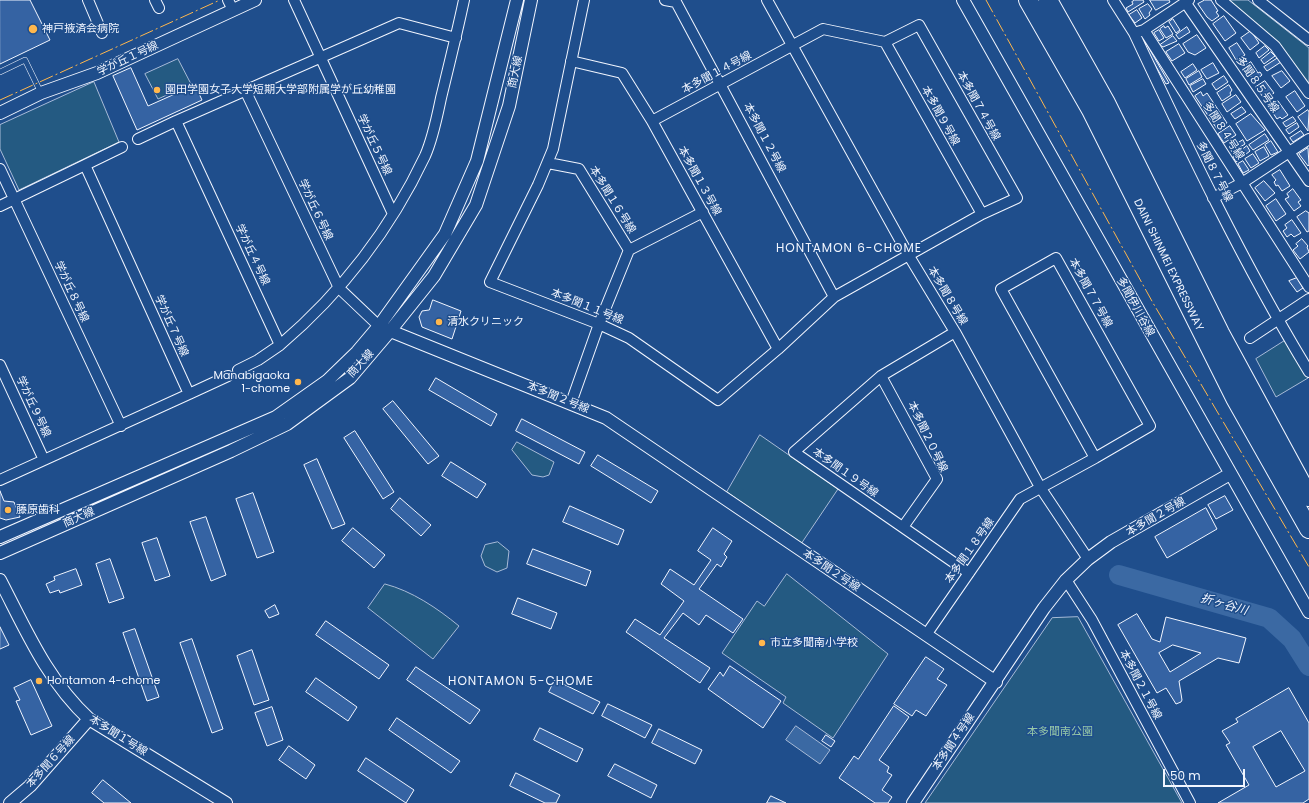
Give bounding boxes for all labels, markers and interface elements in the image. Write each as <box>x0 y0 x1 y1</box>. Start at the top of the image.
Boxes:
place label: 神戸掖済会病院 <box>42 22 119 36</box>
marker: 神戸掖済会病院 <box>27 23 39 35</box>
street label: 学が丘１号線 <box>95 39 161 79</box>
street label: 本多聞１４号線 <box>680 49 754 97</box>
street label: 商大線 <box>506 54 526 90</box>
street label: 多聞８５号線 <box>1233 54 1281 116</box>
street label: 本多聞７４号線 <box>954 69 1002 143</box>
place label: 園田学園女子大学短期大学部附属学が丘幼稚園 <box>165 83 396 97</box>
street label: 本多聞９号線 <box>918 84 962 148</box>
marker: 園田学園女子大学短期大学部附属学が丘幼稚園 <box>152 85 162 95</box>
street label: 多聞８４号線 <box>1199 100 1247 162</box>
street label: 本多聞１２号線 <box>740 101 788 175</box>
street label: 学が丘５号線 <box>354 112 394 178</box>
street label: 多聞８７号線 <box>1193 140 1235 204</box>
street label: 本多聞１３号線 <box>675 144 723 218</box>
street label: 本多聞１６号線 <box>586 164 638 236</box>
street label: 学が丘６号線 <box>295 177 335 243</box>
street label: DAINI SHINMEI EXPRESSWAY <box>1130 197 1206 333</box>
street label: 学が丘４号線 <box>232 222 272 288</box>
district label: HONTAMON 6-CHOME <box>776 242 922 256</box>
street label: 本多聞７７号線 <box>1066 256 1114 330</box>
street label: 学が丘８号線 <box>51 259 91 325</box>
street label: 本多聞８号線 <box>924 264 970 328</box>
street label: 多聞伊川谷線 <box>1113 275 1157 339</box>
street label: 本多聞１１号線 <box>549 286 625 328</box>
street label: 学が丘７号線 <box>152 293 190 359</box>
place label: 清水クリニック <box>447 315 524 329</box>
marker: 清水クリニック <box>434 317 444 327</box>
street label: 商大線 <box>345 347 377 381</box>
place label: Manabigaoka 1-chome <box>213 369 290 395</box>
street label: 学が丘９号線 <box>13 374 53 440</box>
marker: Manabigaoka 1-chome <box>293 377 303 387</box>
street label: 本多聞２号線 <box>525 380 591 416</box>
street label: 本多聞２０号線 <box>904 400 950 474</box>
street label: 本多聞１９号線 <box>810 446 880 500</box>
street label: 本多聞２号線 <box>1124 495 1188 539</box>
place label: 藤原歯科 <box>16 503 60 517</box>
marker: 藤原歯科 <box>3 505 13 515</box>
street label: 商大線 <box>61 505 97 531</box>
street label: 本多聞１８号線 <box>943 516 997 586</box>
street label: 本多聞２号線 <box>800 547 862 595</box>
water label: 折ヶ谷川 <box>1199 591 1249 619</box>
place label: 市立多聞南小学校 <box>770 636 858 650</box>
marker: 市立多聞南小学校 <box>757 638 767 648</box>
street label: 本多聞２１号線 <box>1116 648 1164 722</box>
place label: Hontamon 4-chome <box>47 674 160 688</box>
district label: HONTAMON 5-CHOME <box>448 675 594 689</box>
marker: Hontamon 4-chome <box>34 676 44 686</box>
street label: 本多聞４号線 <box>930 711 978 773</box>
street label: 本多聞１号線 <box>87 713 149 759</box>
park label: 本多聞南公園 <box>1027 725 1093 739</box>
street label: 本多聞６号線 <box>24 733 78 791</box>
scale bar <box>1165 761 1247 787</box>
text: 50 m <box>1170 767 1201 784</box>

